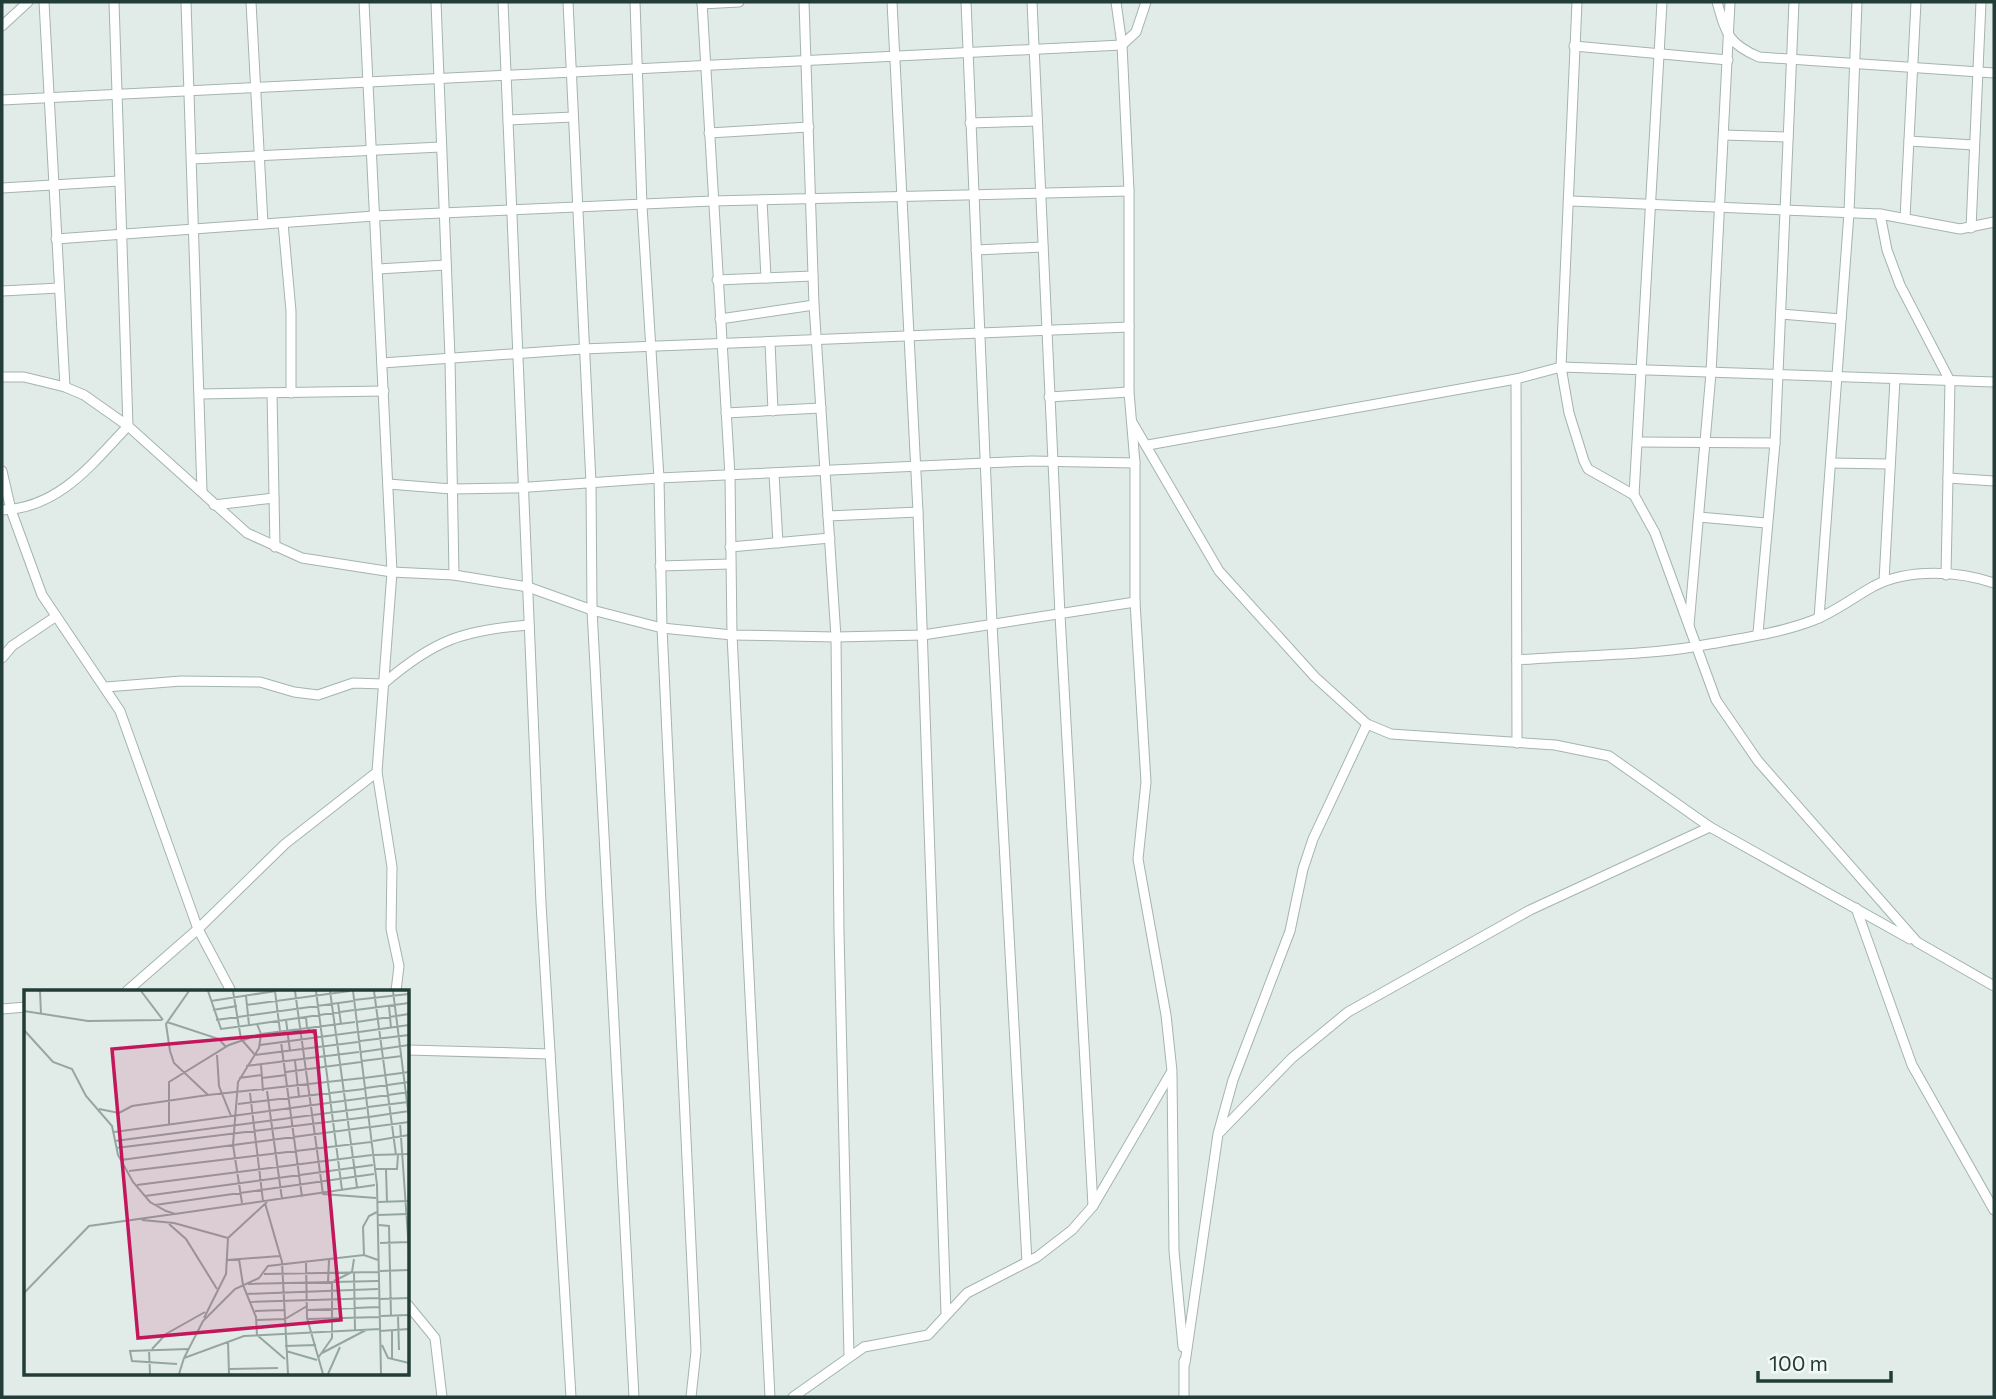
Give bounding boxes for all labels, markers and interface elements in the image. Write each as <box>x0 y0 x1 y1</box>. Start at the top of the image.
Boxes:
inset map <box>24 990 410 1374</box>
scale bar <box>1758 1340 1891 1384</box>
text: 100 m <box>1769 1350 1828 1375</box>

